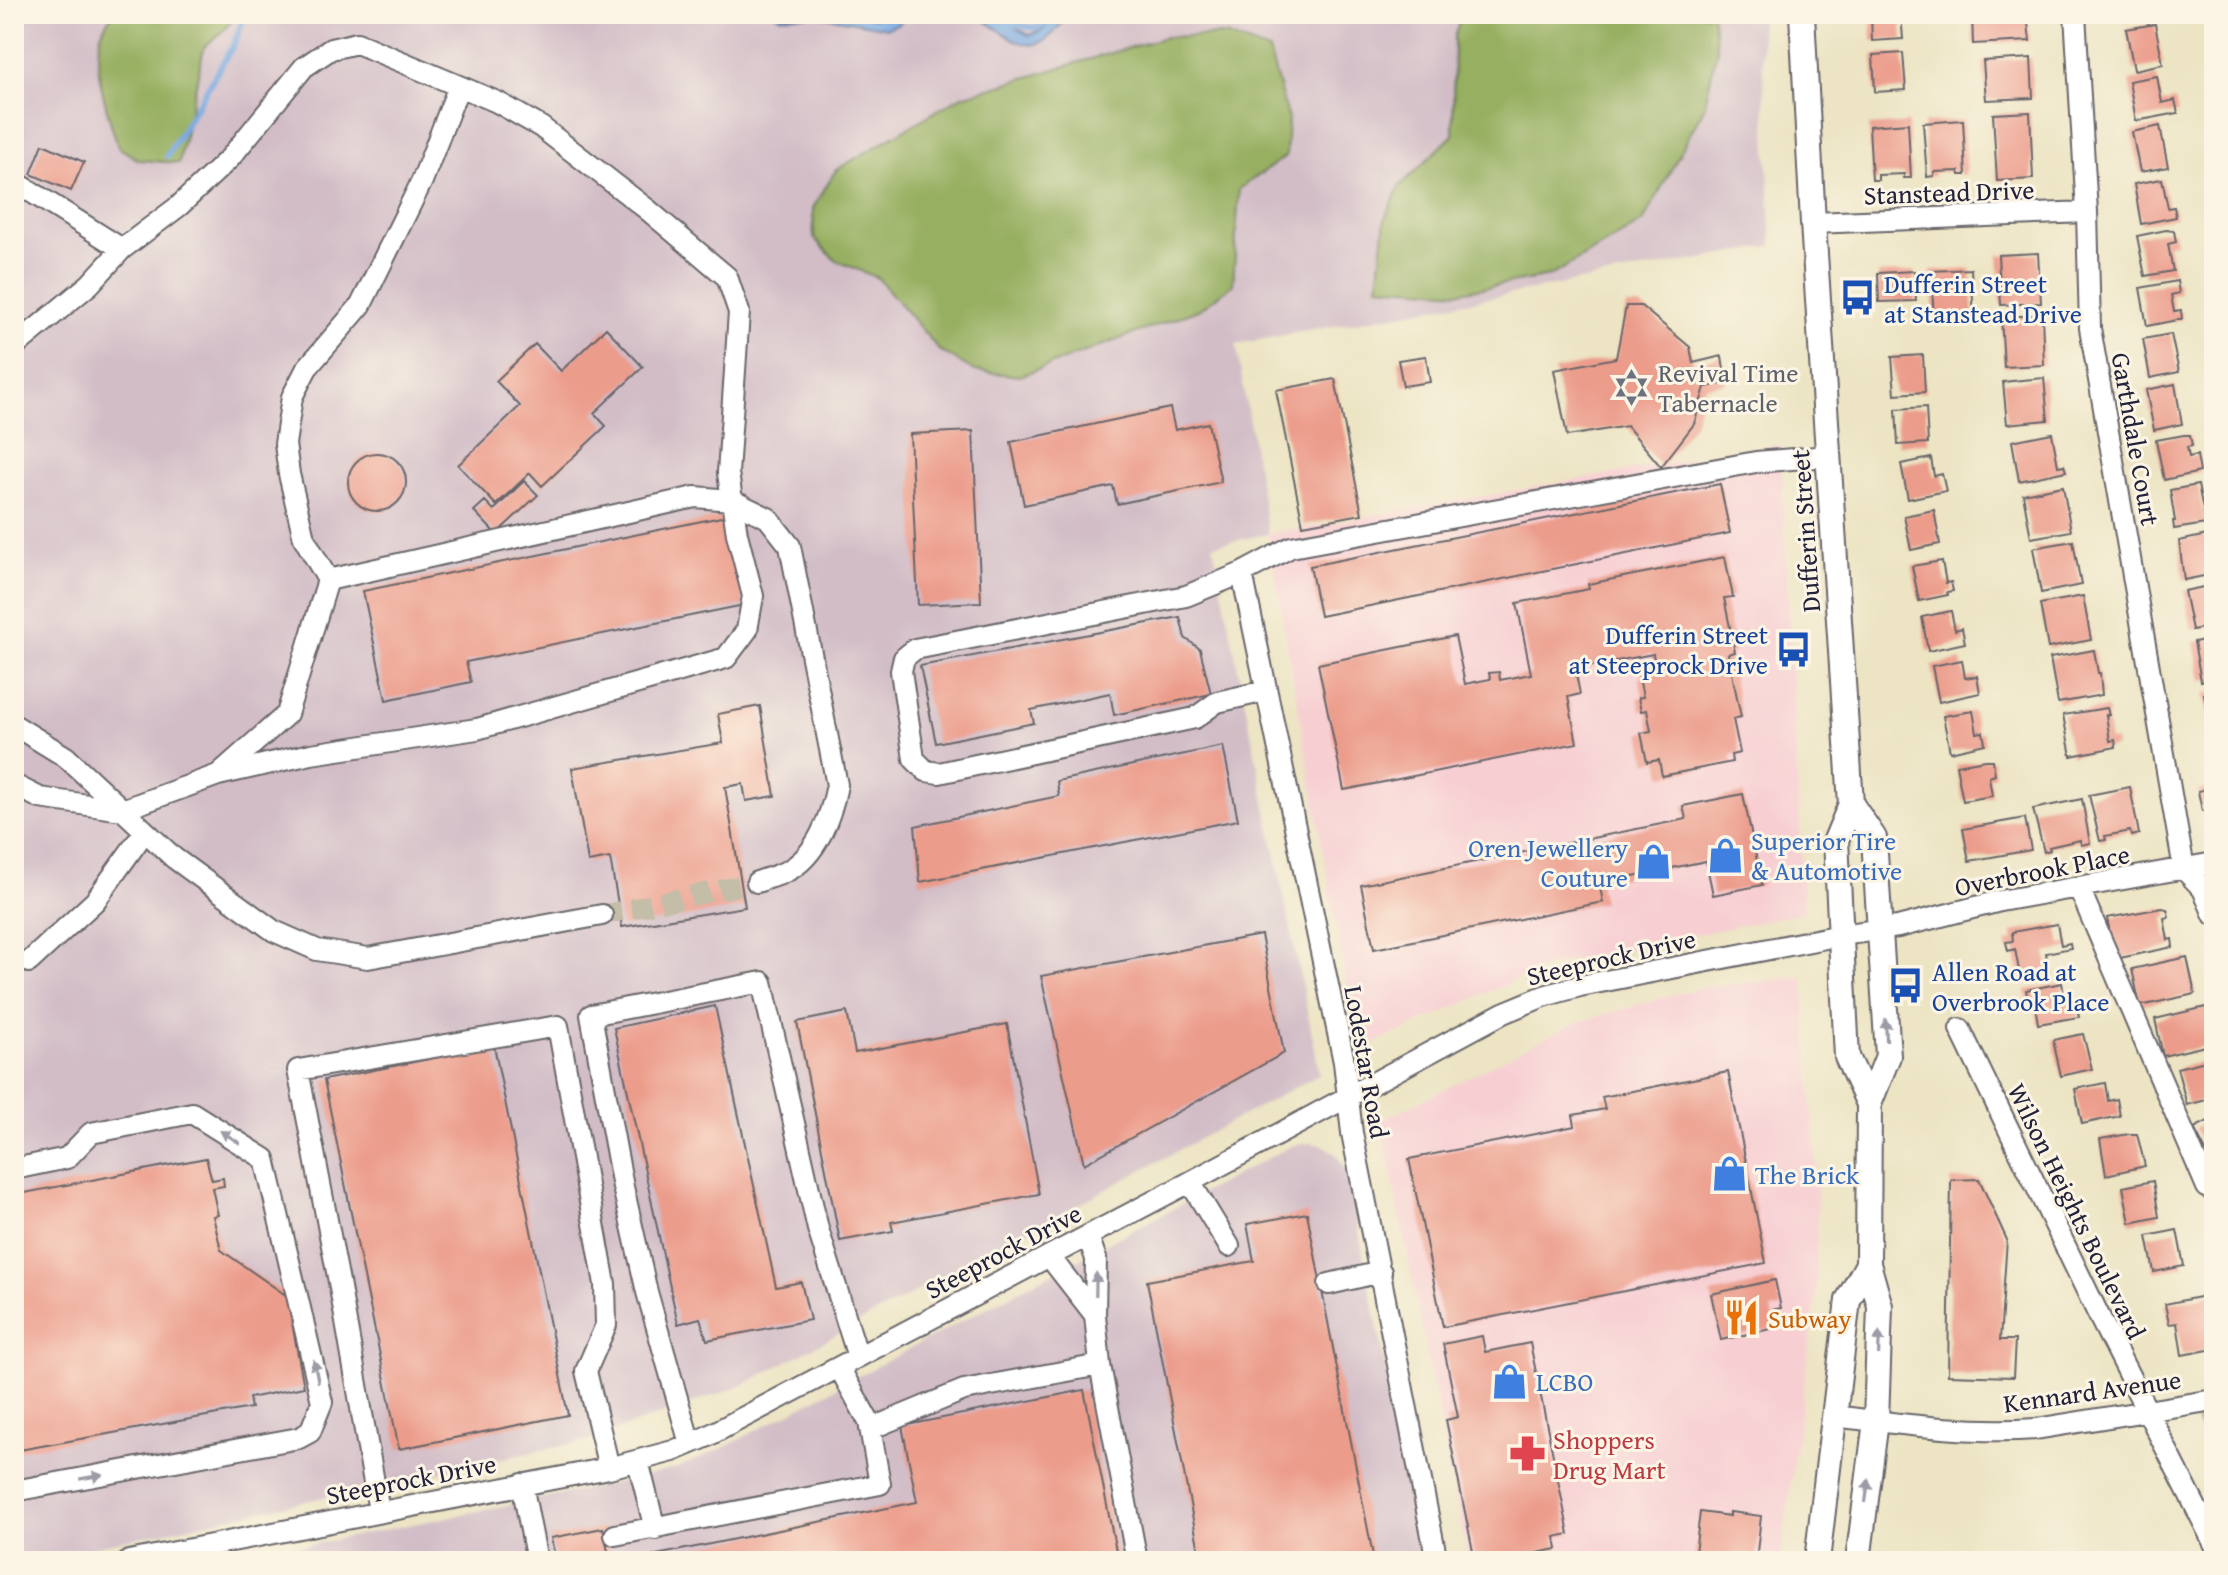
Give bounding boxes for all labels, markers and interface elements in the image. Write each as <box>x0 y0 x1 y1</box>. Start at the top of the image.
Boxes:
street label: Stanstead Drive <box>1863 170 2035 214</box>
place label: Dufferin Street at Stanstead Drive <box>1884 264 2082 333</box>
bus stop icon: Dufferin Street at Stanstead Drive <box>1839 279 1877 317</box>
street label: Garthdale Court <box>2102 350 2170 528</box>
place label: Revival Time Tabernacle <box>1658 353 1798 422</box>
synagogue icon: Revival Time Tabernacle <box>1613 368 1651 406</box>
street label: Dufferin Street <box>1780 448 1830 614</box>
place label: Dufferin Street at Steeprock Drive <box>1569 615 1768 684</box>
bus stop icon: Dufferin Street at Steeprock Drive <box>1775 630 1813 668</box>
place label: Superior Tire & Automotive <box>1751 821 1902 890</box>
place label: Oren Jewellery Couture <box>1468 828 1628 897</box>
street label: Overbrook Place <box>1951 834 2133 906</box>
shop icon: Superior Tire & Automotive <box>1706 836 1744 874</box>
shop icon: Oren Jewellery Couture <box>1635 843 1673 881</box>
street label: Steeprock Drive <box>1523 919 1699 995</box>
place label: Allen Road at Overbrook Place <box>1932 952 2110 1021</box>
bus stop icon: Allen Road at Overbrook Place <box>1887 967 1925 1005</box>
street label: Lodestar Road <box>1334 982 1400 1142</box>
one-way arrow <box>1879 1017 1892 1042</box>
street label: Wilson Heights Boulevard <box>1998 1076 2156 1346</box>
one-way arrow <box>219 1129 240 1144</box>
shop icon: The Brick <box>1710 1155 1748 1193</box>
place label: The Brick <box>1755 1155 1860 1194</box>
street label: Steeprock Drive <box>918 1193 1088 1309</box>
one-way arrow <box>1089 1271 1102 1296</box>
restaurant icon: Subway <box>1723 1299 1761 1337</box>
place label: Subway <box>1768 1299 1852 1338</box>
one-way arrow <box>1872 1330 1885 1355</box>
one-way arrow <box>309 1358 322 1383</box>
street label: Kennard Avenue <box>2001 1359 2183 1423</box>
shop icon: LCBO <box>1491 1362 1529 1400</box>
place label: LCBO <box>1536 1362 1593 1401</box>
place label: Shoppers Drug Mart <box>1553 1420 1666 1489</box>
pharmacy icon: Shoppers Drug Mart <box>1508 1435 1546 1473</box>
street label: Steeprock Drive <box>323 1443 499 1515</box>
one-way arrow <box>79 1471 104 1483</box>
one-way arrow <box>1861 1478 1874 1503</box>

